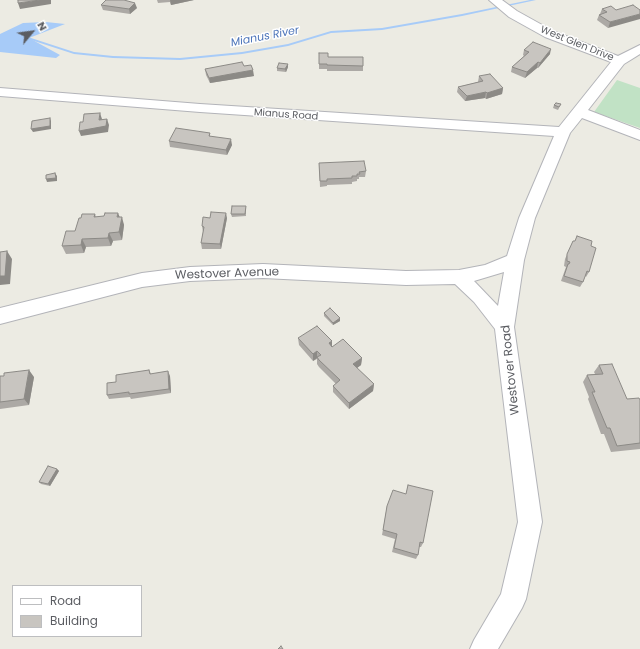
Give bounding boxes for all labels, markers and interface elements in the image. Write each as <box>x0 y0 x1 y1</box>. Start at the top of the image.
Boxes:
north arrow <box>12 12 52 52</box>
text: N <box>33 19 51 34</box>
water label: Mianus River <box>230 24 300 50</box>
street label: West Glen Drive <box>539 24 615 64</box>
street label: Mianus Road <box>253 107 319 123</box>
street label: Westover Avenue <box>175 265 279 283</box>
street label: Westover Road <box>499 324 523 416</box>
legend <box>12 585 142 637</box>
text: Road <box>50 592 81 609</box>
text: Building <box>50 612 98 629</box>

